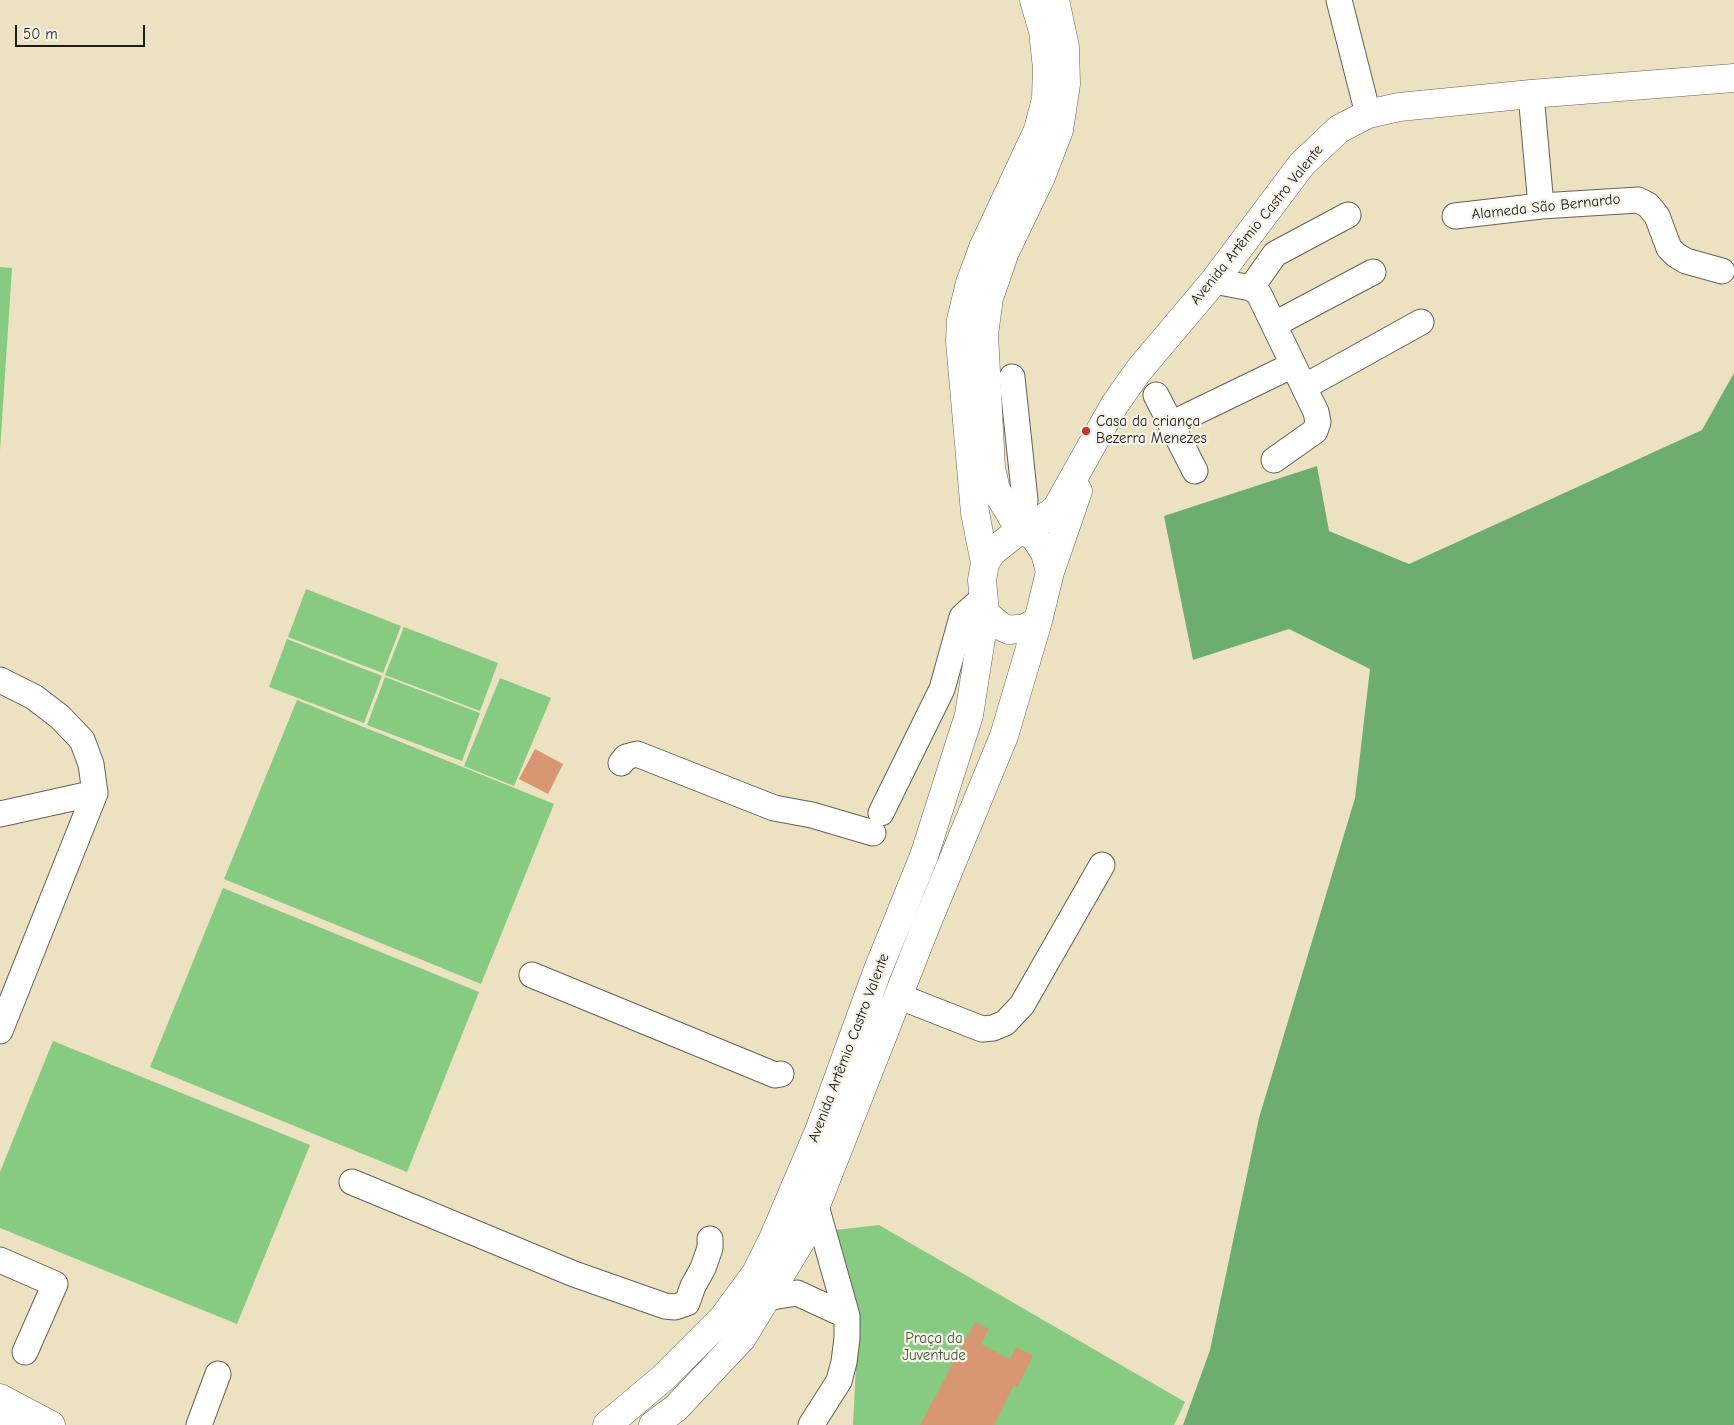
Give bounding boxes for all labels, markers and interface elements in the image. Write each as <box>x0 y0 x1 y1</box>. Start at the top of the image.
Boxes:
scale bar <box>18 15 148 47</box>
text: 50 m <box>23 25 58 43</box>
street label: Avenida Artêmio Castro Valente <box>1187 141 1327 309</box>
street label: Alameda São Bernardo <box>1471 190 1621 224</box>
place label: Casa da criança Bezerra Menezes <box>1096 413 1207 448</box>
marker: Casa da criança Bezerra Menezes <box>1080 425 1092 437</box>
street label: Avenida Artêmio Castro Valente <box>805 951 893 1145</box>
park label: Praça da Juventude <box>902 1330 966 1365</box>

